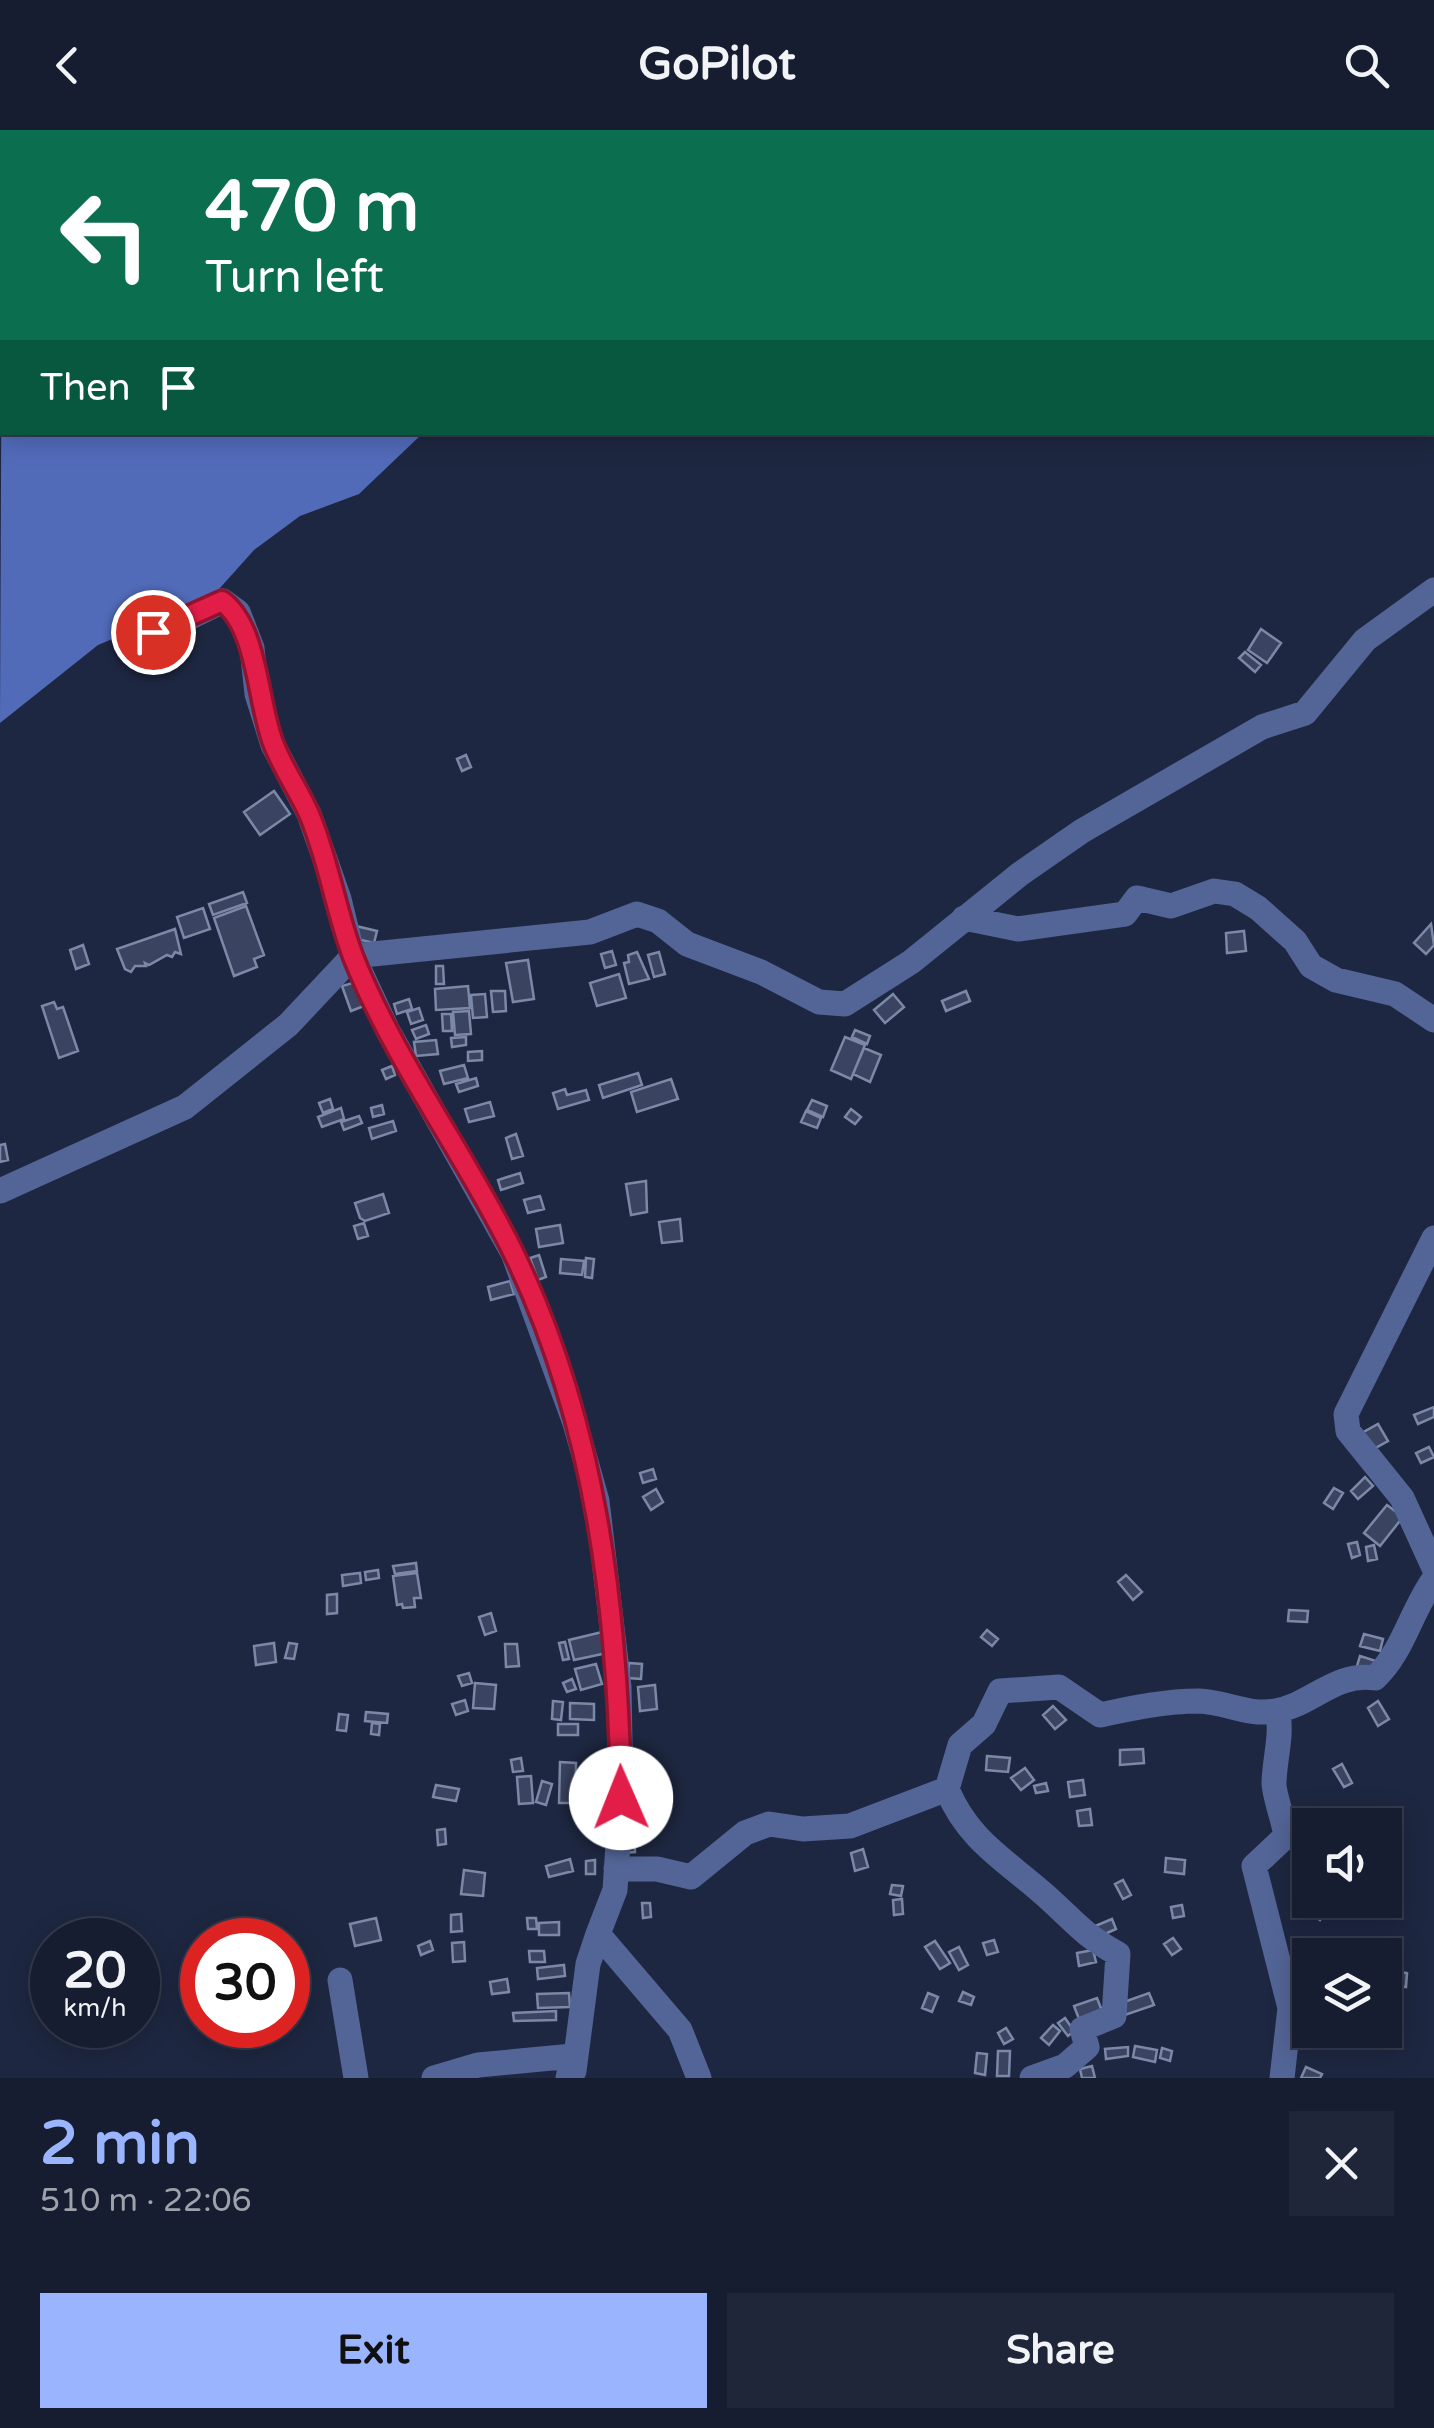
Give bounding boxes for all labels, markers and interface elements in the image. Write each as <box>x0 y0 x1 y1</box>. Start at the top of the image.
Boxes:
icon: back <box>40 38 95 93</box>
text: GoPilot <box>638 38 796 92</box>
icon: search <box>1339 38 1394 93</box>
text: 470 m <box>205 166 419 250</box>
icon: left <box>40 170 170 300</box>
text: Turn left <box>205 251 384 305</box>
icon: arrive <box>151 360 206 415</box>
text: Then <box>40 365 131 411</box>
pin <box>111 590 196 675</box>
icon: arrive <box>126 605 181 660</box>
position arrow <box>569 1746 673 1850</box>
map controls <box>1292 1808 1402 2048</box>
button: sound <box>1292 1808 1402 1918</box>
speed limit sign: 30 <box>180 1918 310 2048</box>
button: layers <box>1292 1938 1402 2048</box>
text: 20 <box>64 1941 126 2001</box>
text: km/h <box>64 1993 126 2023</box>
text: 2 min <box>40 2108 200 2180</box>
button: close <box>1289 2111 1394 2216</box>
text: 510 m · 22:06 <box>40 2182 252 2220</box>
button: Exit <box>40 2293 707 2408</box>
button: Share <box>727 2293 1394 2408</box>

